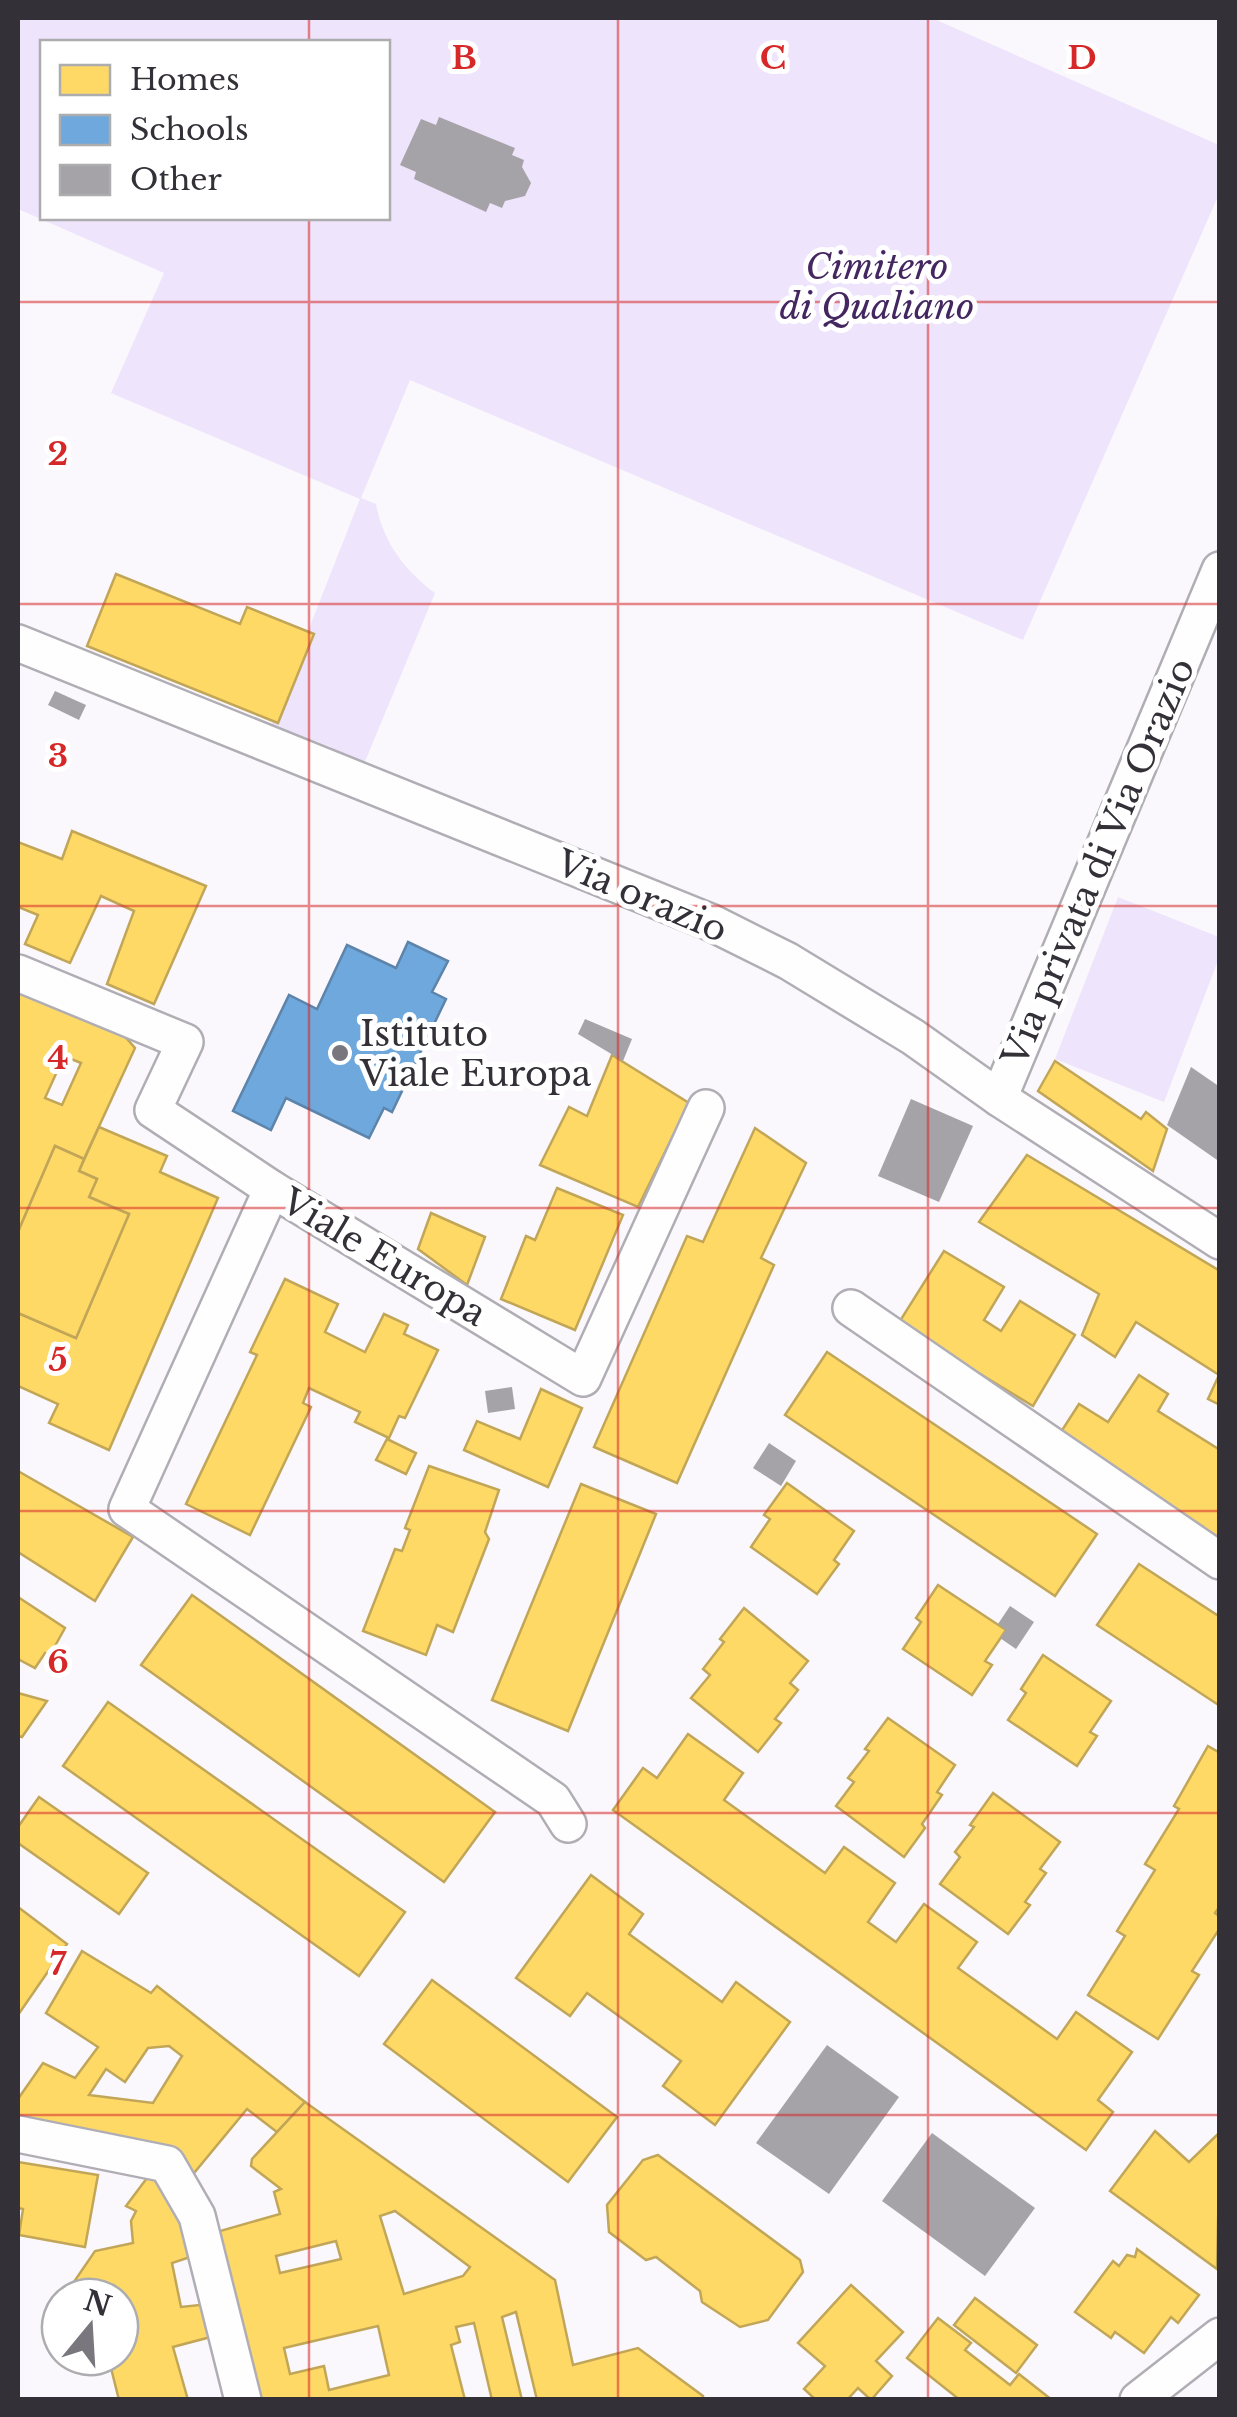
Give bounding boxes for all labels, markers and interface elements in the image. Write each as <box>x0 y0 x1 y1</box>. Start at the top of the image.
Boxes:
text: B <box>451 38 477 78</box>
text: C <box>760 38 786 78</box>
text: D <box>1067 38 1097 78</box>
legend <box>40 40 390 220</box>
text: Homes <box>130 61 240 98</box>
text: Schools <box>130 111 249 148</box>
text: Other <box>130 161 223 198</box>
park label: Cimitero di Qualiano <box>780 245 974 328</box>
text: 2 <box>48 434 68 474</box>
street label: Via privata di Via Orazio <box>992 652 1204 1073</box>
text: 3 <box>48 736 68 776</box>
street label: Via orazio <box>549 840 734 951</box>
place label: Istituto Viale Europa <box>359 1012 592 1095</box>
text: 4 <box>47 1038 69 1078</box>
marker: Istituto Viale Europa <box>329 1042 351 1064</box>
street label: Viale Europa <box>273 1179 495 1335</box>
text: 5 <box>48 1340 68 1380</box>
text: 6 <box>47 1642 69 1682</box>
text: 7 <box>50 1944 67 1984</box>
north arrow <box>40 2277 140 2377</box>
text: N <box>80 2283 115 2324</box>

